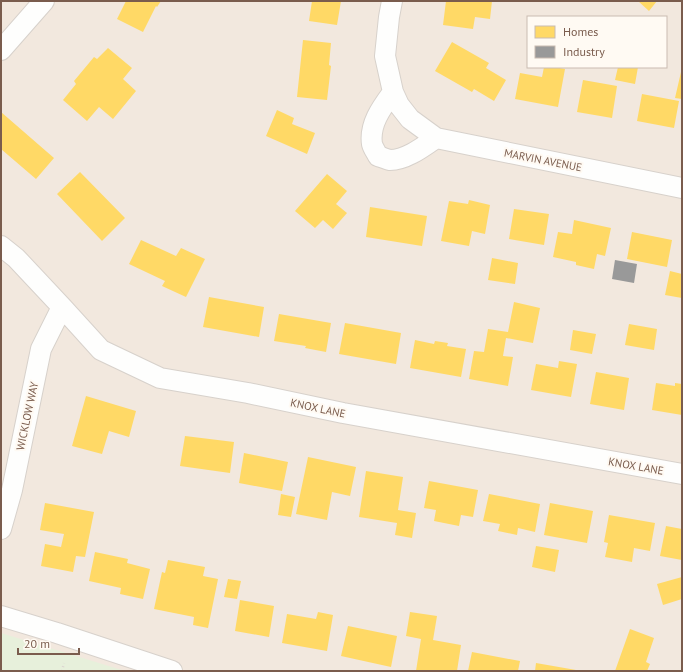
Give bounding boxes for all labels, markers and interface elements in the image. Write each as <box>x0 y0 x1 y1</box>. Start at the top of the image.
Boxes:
legend <box>527 16 667 68</box>
text: Homes <box>563 24 598 39</box>
text: Industry <box>563 44 605 59</box>
street label: MARVIN AVENUE <box>503 146 583 174</box>
street label: WICKLOW WAY <box>13 380 41 452</box>
street label: KNOX LANE <box>289 395 347 421</box>
street label: KNOX LANE <box>607 454 665 478</box>
scale bar <box>18 630 79 656</box>
text: 20 m <box>24 636 50 651</box>

